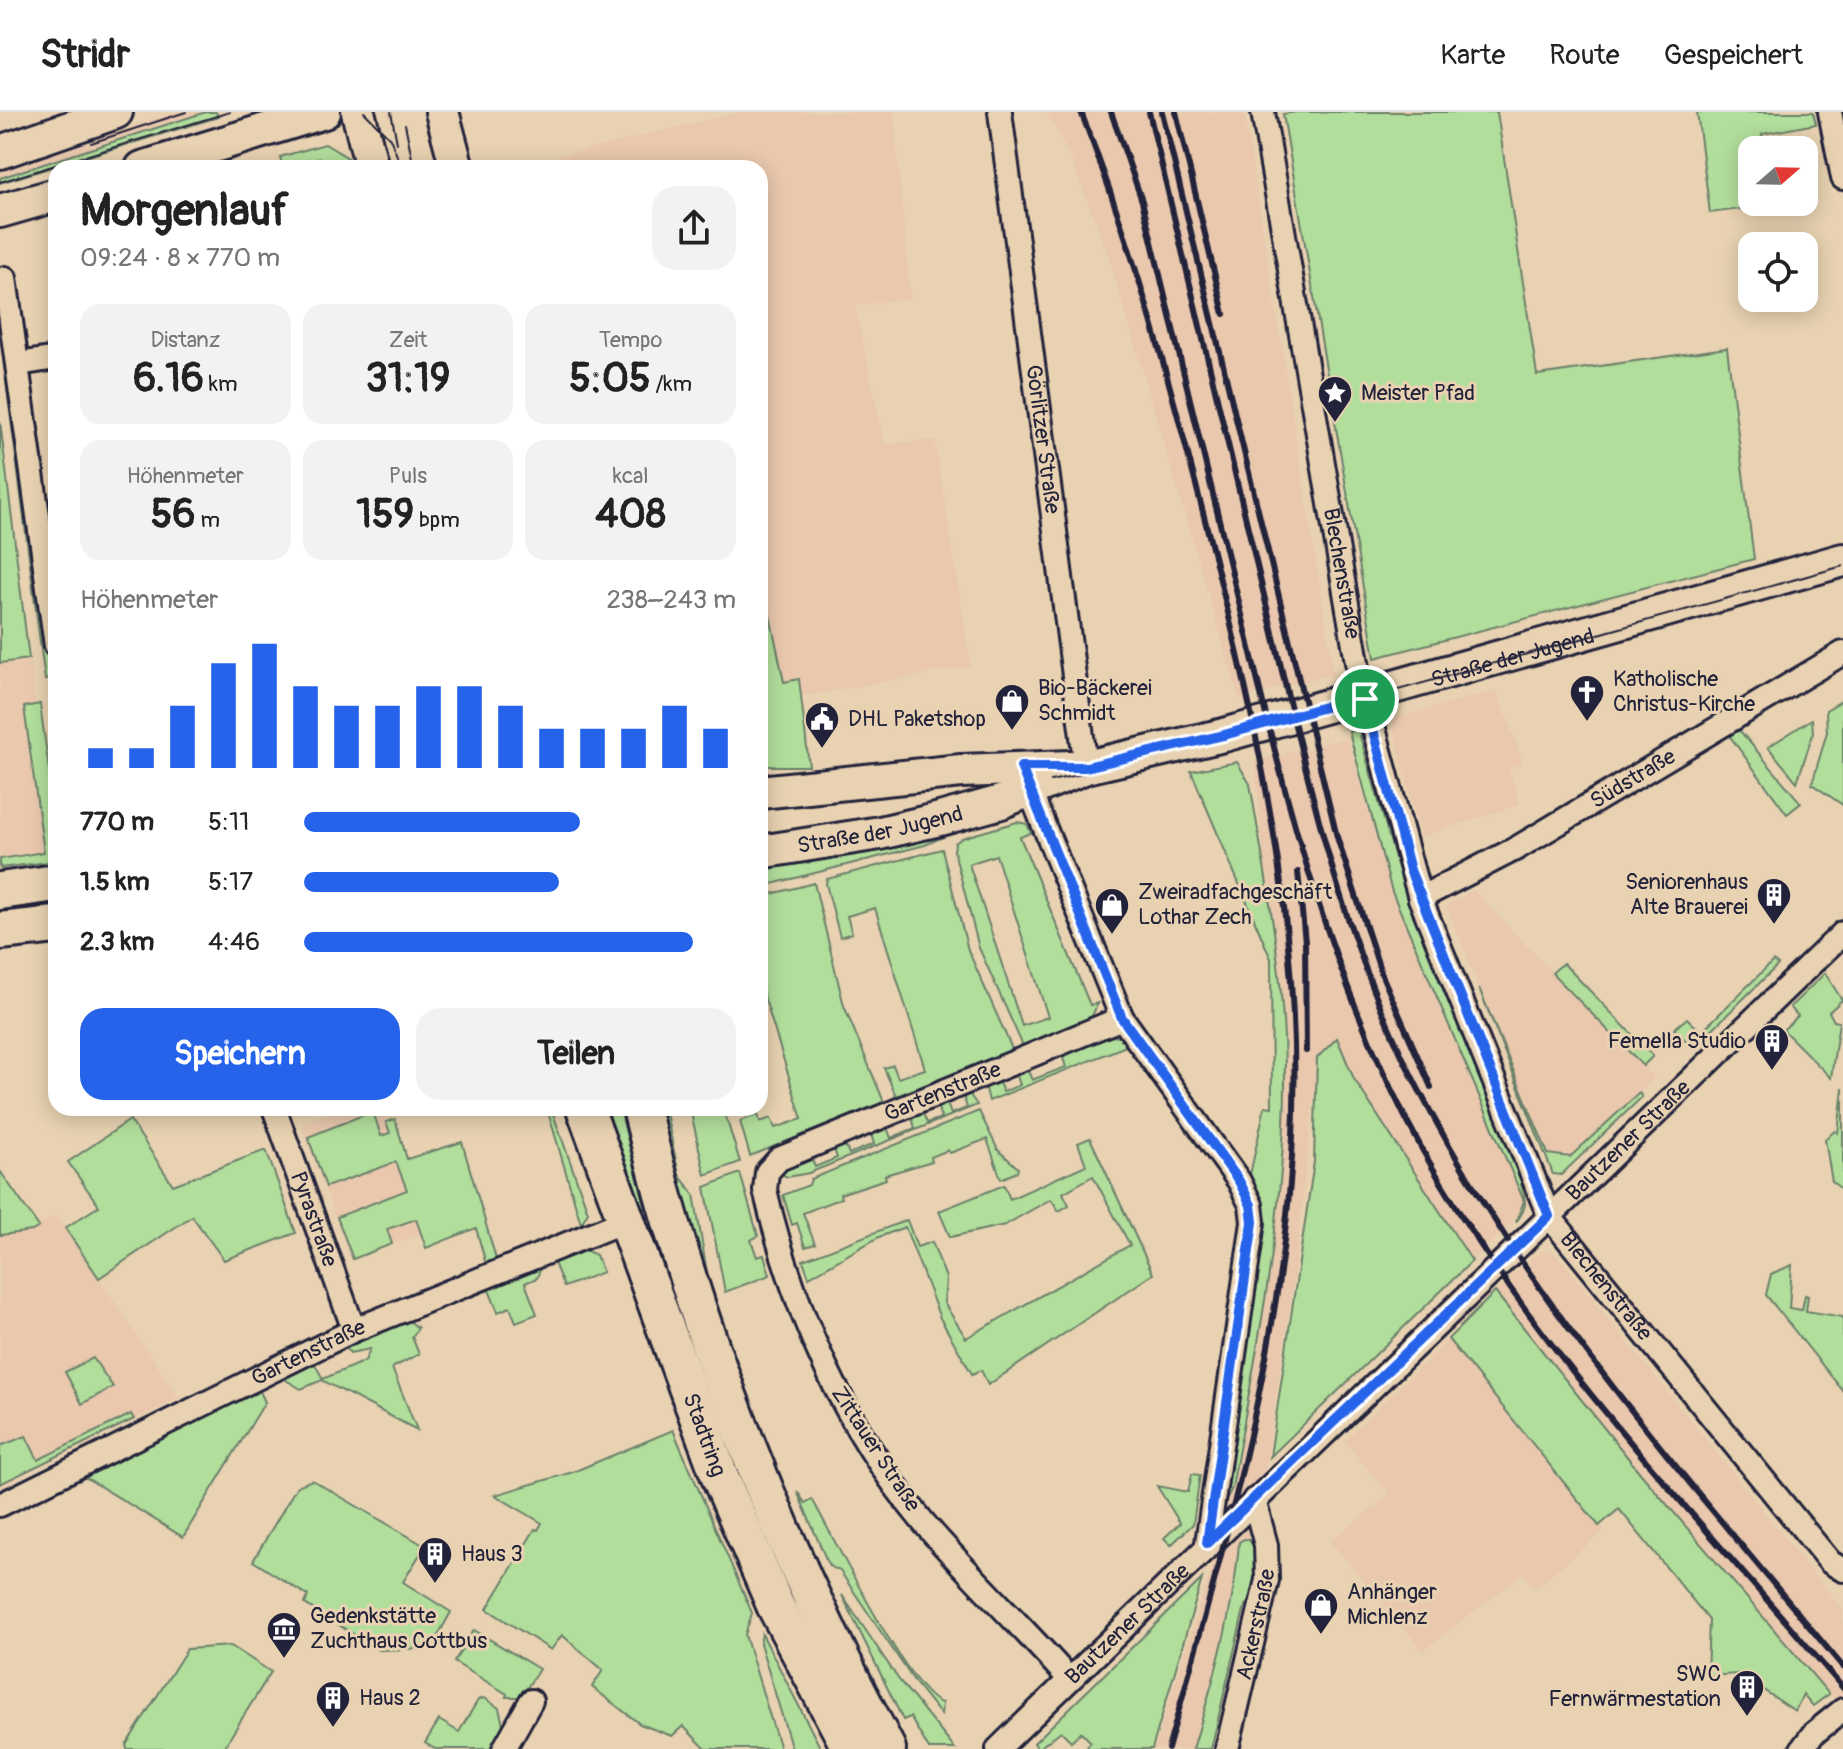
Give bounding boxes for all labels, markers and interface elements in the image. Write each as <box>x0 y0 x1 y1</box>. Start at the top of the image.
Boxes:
text: Stridr <box>40 31 130 79</box>
text: Karte <box>1440 38 1505 73</box>
text: Route <box>1549 38 1620 73</box>
text: Gespeichert <box>1664 38 1803 73</box>
north arrow <box>1738 136 1818 216</box>
map controls <box>1738 136 1818 312</box>
text: Morgenlauf <box>80 184 289 239</box>
button: share <box>652 186 736 270</box>
button: locate <box>1738 232 1818 312</box>
text: 09:24 · 8 × 770 m <box>80 242 280 274</box>
text: Distanz <box>150 326 220 354</box>
text: Zeit <box>389 326 427 354</box>
text: Tempo <box>599 326 662 354</box>
text: 6.16 <box>133 354 204 403</box>
text: 31:19 <box>366 354 450 403</box>
text: 5:05 <box>569 354 651 403</box>
street label: Görlitzer Straße <box>1019 363 1067 516</box>
text: km <box>204 370 238 398</box>
text: /km <box>651 370 692 398</box>
place icon: Meister Pfad <box>1316 374 1354 424</box>
place label: Meister Pfad <box>1361 379 1475 407</box>
text: Höhenmeter <box>127 462 244 490</box>
text: Puls <box>389 462 427 490</box>
text: kcal <box>613 462 649 490</box>
text: 56 <box>151 490 196 539</box>
text: 159 <box>356 490 414 539</box>
text: 408 <box>595 490 666 539</box>
text: m <box>196 506 220 534</box>
text: bpm <box>414 506 460 534</box>
street label: Blechenstraße <box>1317 506 1367 641</box>
text: Höhenmeter <box>80 584 218 616</box>
text: 238–243 m <box>606 584 736 616</box>
street label: Straße der Jugend <box>1428 622 1598 694</box>
pin <box>1331 665 1399 733</box>
place label: Katholische Christus-Kirche <box>1613 665 1755 718</box>
church icon: Katholische Christus-Kirche <box>1568 673 1606 723</box>
place label: Bio-Bäckerei Schmidt <box>1038 674 1152 727</box>
icon: arrive <box>1343 677 1387 721</box>
shop icon: Bio-Bäckerei Schmidt <box>993 682 1031 732</box>
public building icon: DHL Paketshop <box>803 700 841 750</box>
place label: DHL Paketshop <box>848 705 986 733</box>
street label: Südstraße <box>1585 742 1681 815</box>
street label: Straße der Jugend <box>795 799 966 860</box>
text: 770 m <box>80 806 154 838</box>
text: 5:11 <box>208 806 249 838</box>
text: 1.5 km <box>80 866 150 898</box>
text: 5:17 <box>208 866 253 898</box>
place label: Seniorenhaus Alte Brauerei <box>1625 868 1748 921</box>
building icon: Seniorenhaus Alte Brauerei <box>1755 876 1793 926</box>
place label: Zweiradfachgeschäft Lothar Zech <box>1138 878 1332 931</box>
shop icon: Zweiradfachgeschäft Lothar Zech <box>1093 886 1131 936</box>
text: 2.3 km <box>80 926 154 958</box>
text: 4:46 <box>208 926 260 958</box>
button: Speichern <box>80 1008 400 1100</box>
button: Teilen <box>416 1008 736 1100</box>
building icon: Femella Studio <box>1753 1022 1791 1072</box>
place label: Femella Studio <box>1608 1027 1746 1055</box>
street label: Gartenstraße <box>880 1055 1005 1128</box>
street label: Bautzener Straße <box>1560 1074 1696 1207</box>
street label: Pyrastraße <box>284 1168 344 1271</box>
street label: Blechenstraße <box>1554 1226 1659 1347</box>
street label: Gartenstraße <box>247 1313 370 1393</box>
street label: Zittauer Straße <box>825 1381 927 1517</box>
street label: Stadtring <box>677 1389 733 1480</box>
building icon: Haus 3 <box>416 1535 454 1585</box>
place label: Haus 3 <box>461 1540 523 1568</box>
street label: Bautzener Straße <box>1059 1557 1196 1691</box>
street label: Ackerstraße <box>1230 1569 1281 1683</box>
place label: Anhänger Michlenz <box>1347 1578 1437 1631</box>
shop icon: Anhänger Michlenz <box>1302 1586 1340 1636</box>
place label: Gedenkstätte Zuchthaus Cottbus <box>310 1602 487 1655</box>
museum icon: Gedenkstätte Zuchthaus Cottbus <box>265 1610 303 1660</box>
place label: SWC Fernwärmestation <box>1549 1660 1721 1713</box>
building icon: SWC Fernwärmestation <box>1728 1668 1766 1718</box>
building icon: Haus 2 <box>314 1679 352 1729</box>
place label: Haus 2 <box>359 1684 421 1712</box>

